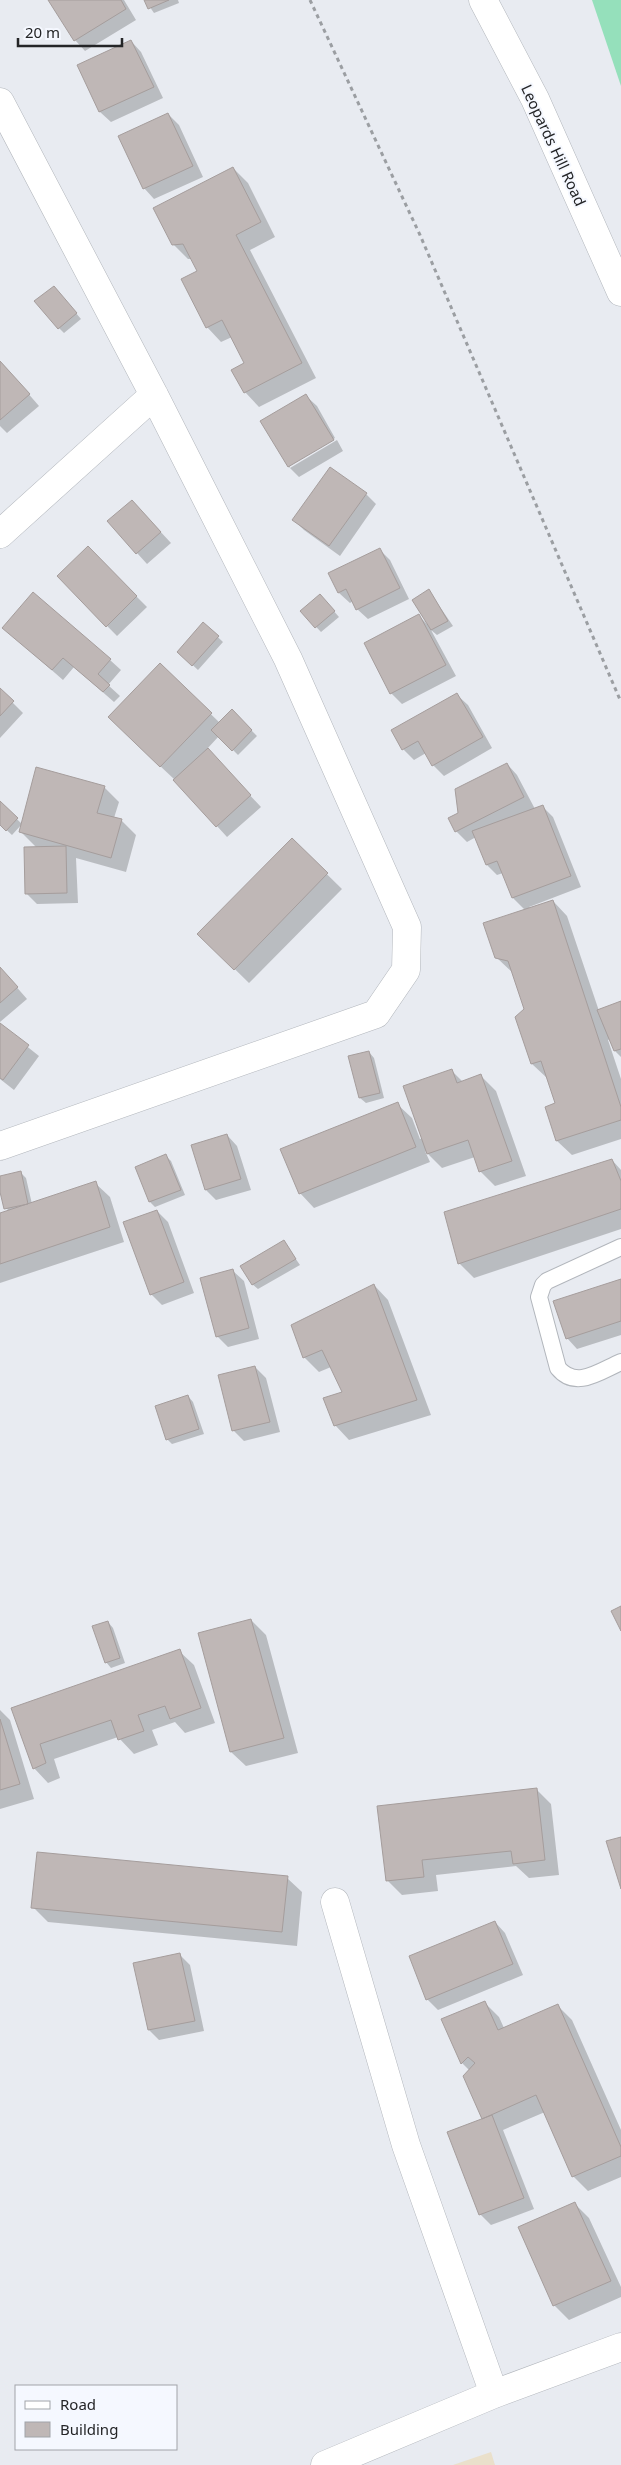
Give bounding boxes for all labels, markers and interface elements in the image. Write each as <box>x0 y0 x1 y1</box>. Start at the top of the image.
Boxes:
scale bar <box>18 15 121 47</box>
text: 20 m <box>25 22 60 42</box>
street label: Leopards Hill Road <box>517 81 591 209</box>
legend <box>15 2385 178 2450</box>
text: Road <box>60 2394 96 2414</box>
text: Building <box>60 2419 118 2439</box>

